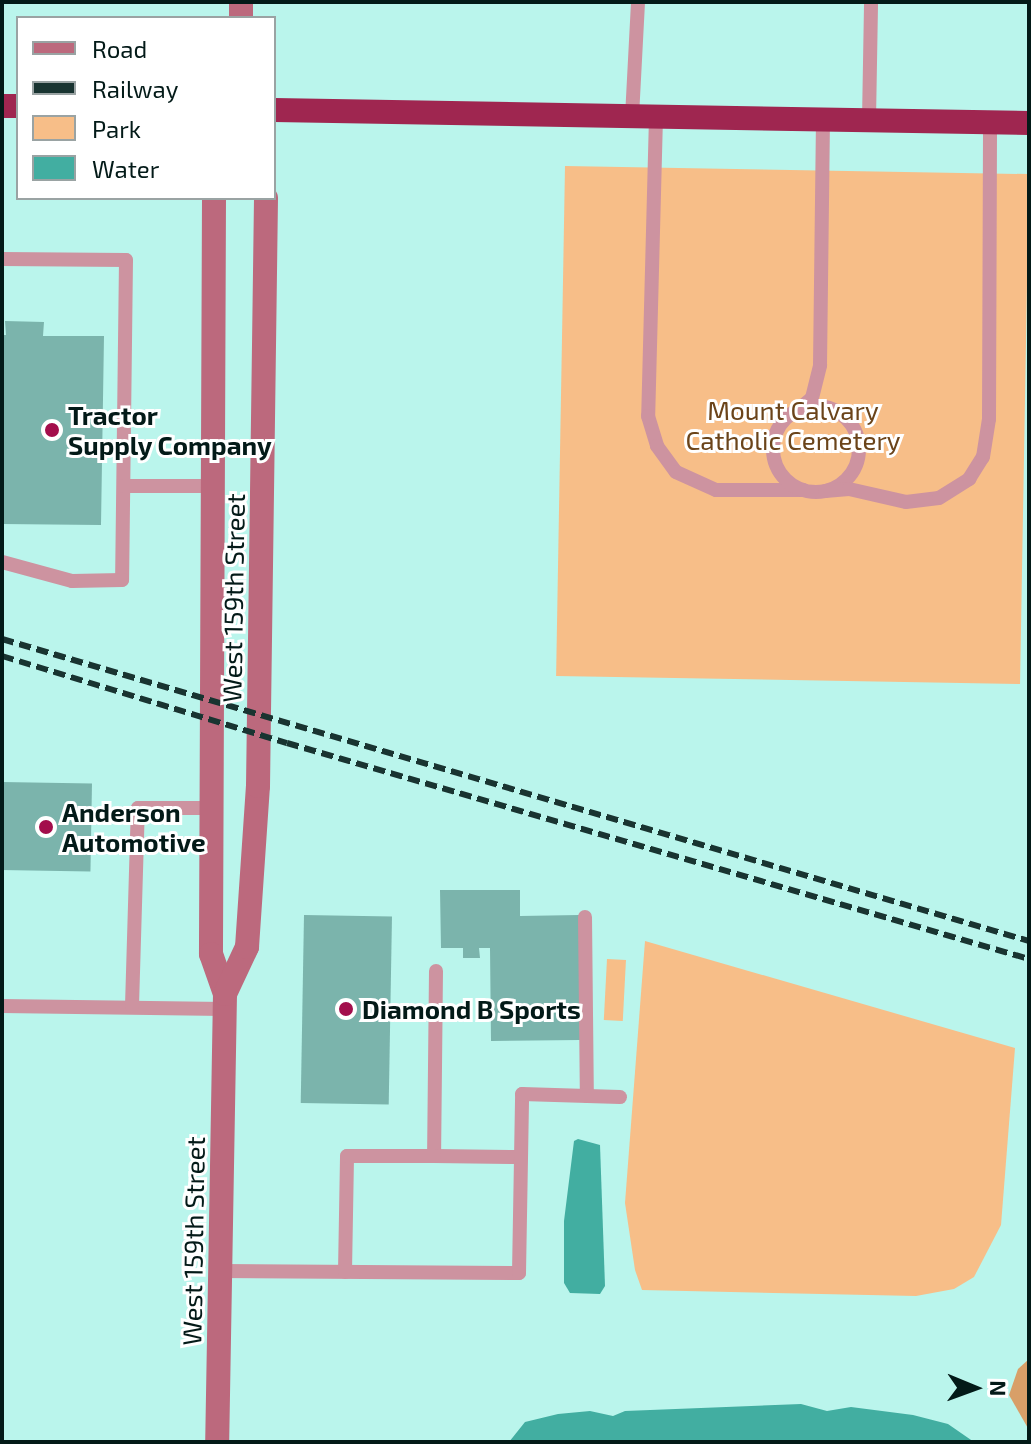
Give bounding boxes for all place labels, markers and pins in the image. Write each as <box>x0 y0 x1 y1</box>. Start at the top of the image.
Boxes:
place label: Tractor Supply Company <box>68 399 272 460</box>
marker: Tractor Supply Company <box>43 421 61 439</box>
place label: Anderson Automotive <box>62 796 206 858</box>
marker: Anderson Automotive <box>37 818 55 836</box>
place label: Diamond B Sports <box>362 993 581 1025</box>
marker: Diamond B Sports <box>337 1000 355 1018</box>

